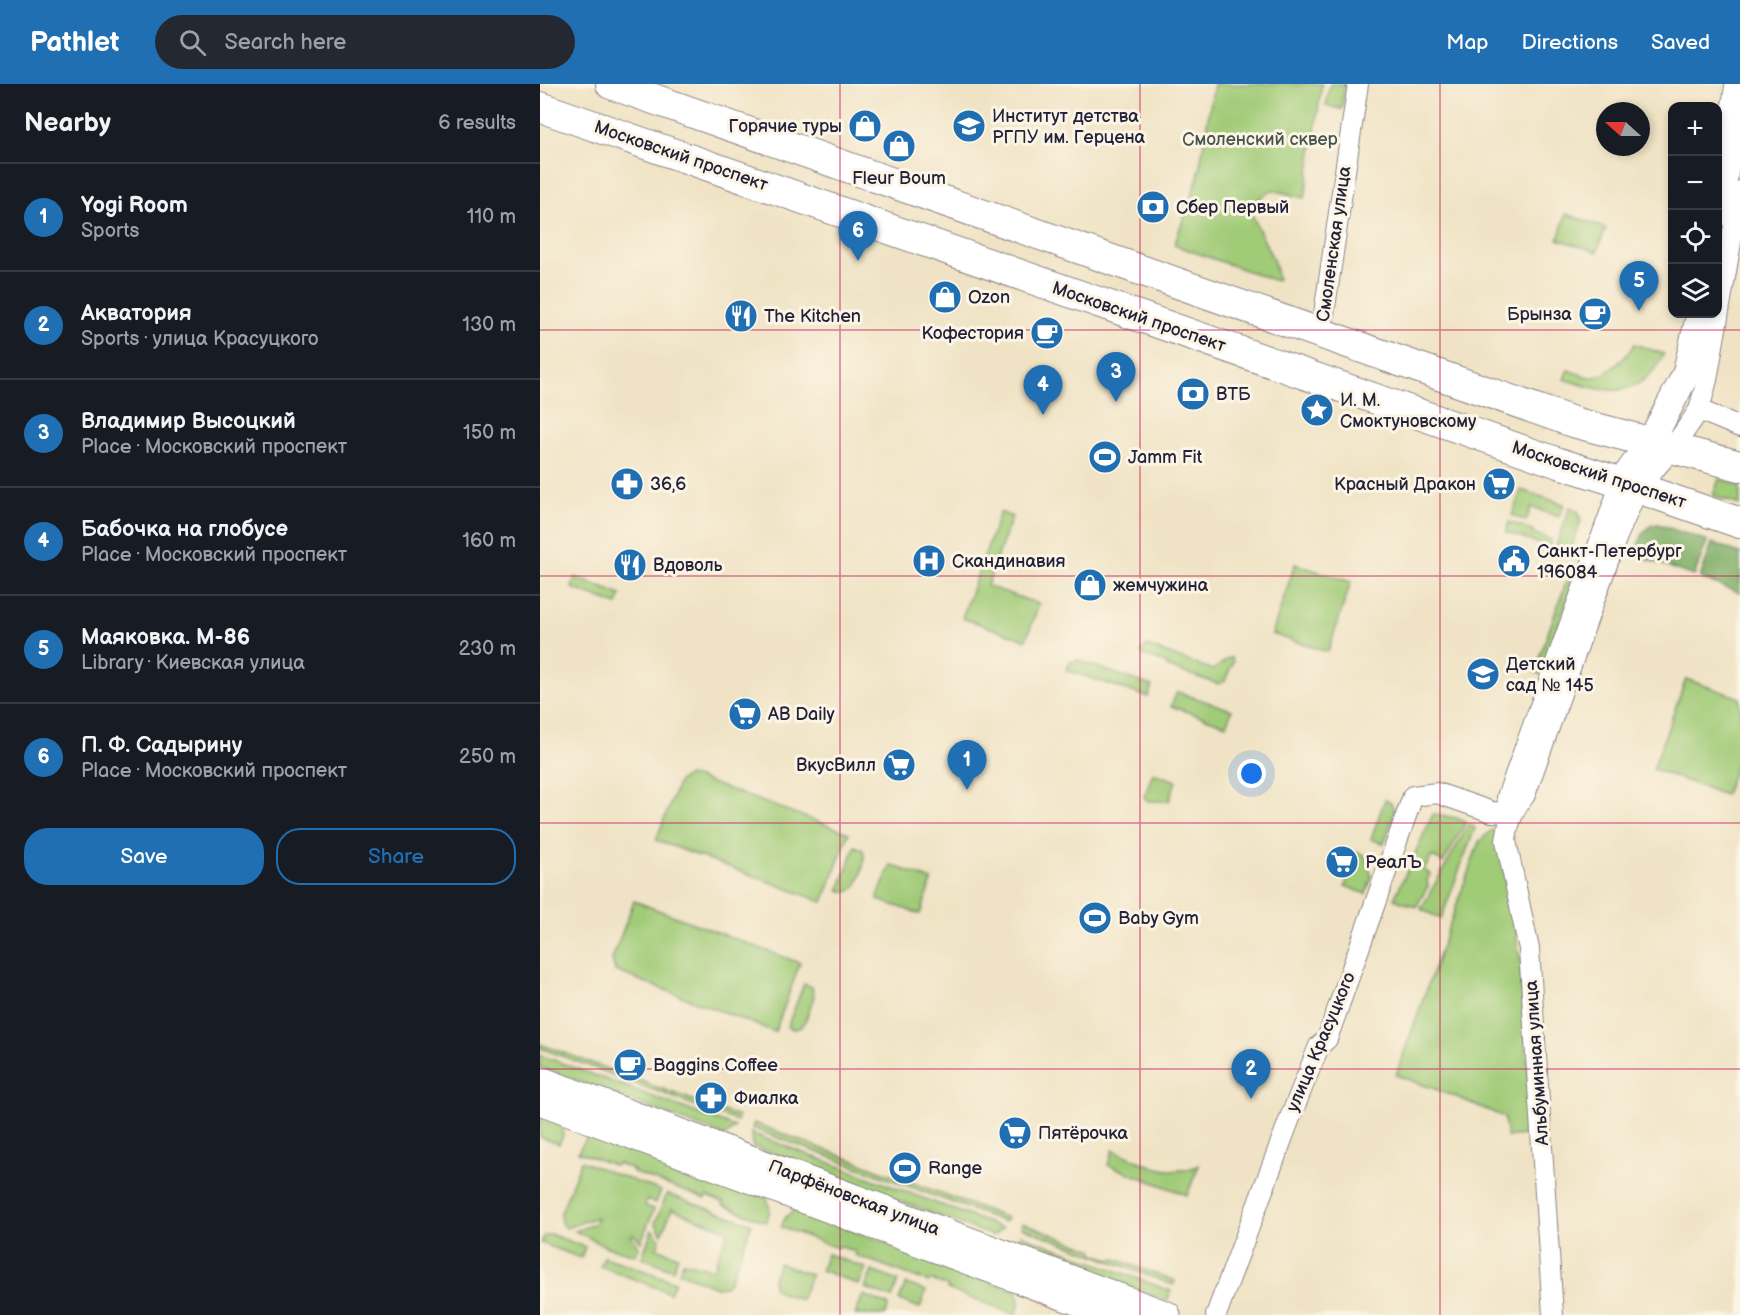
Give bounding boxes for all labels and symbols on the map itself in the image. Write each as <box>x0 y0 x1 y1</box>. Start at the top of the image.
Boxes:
north arrow <box>1596 102 1650 156</box>
place label: Институт детства РГПУ им. Герцена <box>992 106 1146 148</box>
shop icon: Горячие туры <box>847 108 883 144</box>
school or university icon: Институт детства РГПУ им. Герцена <box>951 108 987 144</box>
street label: Московский проспект <box>591 116 771 196</box>
place label: Горячие туры <box>729 116 842 137</box>
shop icon: Fleur Boum <box>881 128 917 164</box>
park label: Смоленский сквер <box>1182 129 1338 150</box>
street label: Смоленская улица <box>1313 164 1355 323</box>
place label: Fleur Boum <box>852 168 946 189</box>
bank icon: Сбер Первый <box>1135 189 1171 225</box>
place label: Сбер Первый <box>1176 197 1289 218</box>
pin: 6 <box>838 212 878 261</box>
pin: 5 <box>1620 262 1658 311</box>
street label: Московский проспект <box>1049 277 1229 357</box>
shop icon: Ozon <box>927 279 963 315</box>
place label: Ozon <box>968 287 1010 308</box>
cafe icon: Брынза <box>1577 296 1613 332</box>
restaurant icon: The Kitchen <box>723 298 759 334</box>
place label: Брынза <box>1507 304 1572 325</box>
place label: The Kitchen <box>764 306 861 327</box>
cafe icon: Кофестория <box>1029 315 1065 351</box>
place label: Кофестория <box>921 323 1024 344</box>
pin: 3 <box>1096 352 1136 402</box>
pin: 4 <box>1024 366 1062 415</box>
bank icon: ВТБ <box>1175 376 1211 412</box>
place label: ВТБ <box>1216 384 1251 405</box>
place label: И. М. Смоктуновскому <box>1340 390 1477 432</box>
place icon: И. М. Смоктуновскому <box>1299 392 1335 428</box>
street label: Московский проспект <box>1509 437 1689 513</box>
sports icon: Jamm Fit <box>1087 439 1123 475</box>
place label: Jamm Fit <box>1128 447 1203 468</box>
pharmacy icon: 36,6 <box>609 466 645 502</box>
supermarket icon: Красный Дракон <box>1481 466 1517 502</box>
place label: 36,6 <box>650 474 686 495</box>
place label: Красный Дракон <box>1334 474 1476 495</box>
place label: Санкт-Петербург 196084 <box>1537 541 1682 583</box>
hospital icon: Скандинавия <box>911 543 947 579</box>
public building icon: Санкт-Петербург 196084 <box>1496 543 1532 579</box>
restaurant icon: Вдоволь <box>612 547 648 583</box>
place label: Скандинавия <box>952 551 1066 572</box>
place label: Вдоволь <box>653 555 723 576</box>
shop icon: жемчужина <box>1072 567 1108 603</box>
place label: жемчужина <box>1113 575 1209 596</box>
place label: Детский сад № 145 <box>1506 654 1594 696</box>
school or university icon: Детский сад № 145 <box>1465 656 1501 692</box>
supermarket icon: АВ Daily <box>727 696 763 732</box>
place label: АВ Daily <box>767 704 835 725</box>
pin: 1 <box>948 740 986 790</box>
supermarket icon: ВкусВилл <box>881 747 917 783</box>
place label: ВкусВилл <box>796 755 876 776</box>
your location <box>1237 759 1266 788</box>
supermarket icon: РеалЪ <box>1324 844 1360 880</box>
place label: РеалЪ <box>1365 852 1422 873</box>
sports icon: Baby Gym <box>1077 900 1113 936</box>
place label: Baby Gym <box>1118 908 1199 929</box>
street label: улица Красуцкого <box>1282 969 1360 1115</box>
street label: Альбуминная улица <box>1521 979 1553 1147</box>
cafe icon: Baggins Coffee <box>612 1047 648 1083</box>
pin: 2 <box>1232 1050 1270 1099</box>
place label: Baggins Coffee <box>653 1055 778 1076</box>
pharmacy icon: Фиалка <box>693 1080 729 1116</box>
place label: Фиалка <box>734 1088 799 1109</box>
supermarket icon: Пятёрочка <box>997 1115 1033 1151</box>
place label: Пятёрочка <box>1038 1123 1129 1144</box>
sports icon: Range <box>887 1150 923 1186</box>
street label: Парфёновская улица <box>765 1156 943 1240</box>
place label: Range <box>928 1158 983 1179</box>

